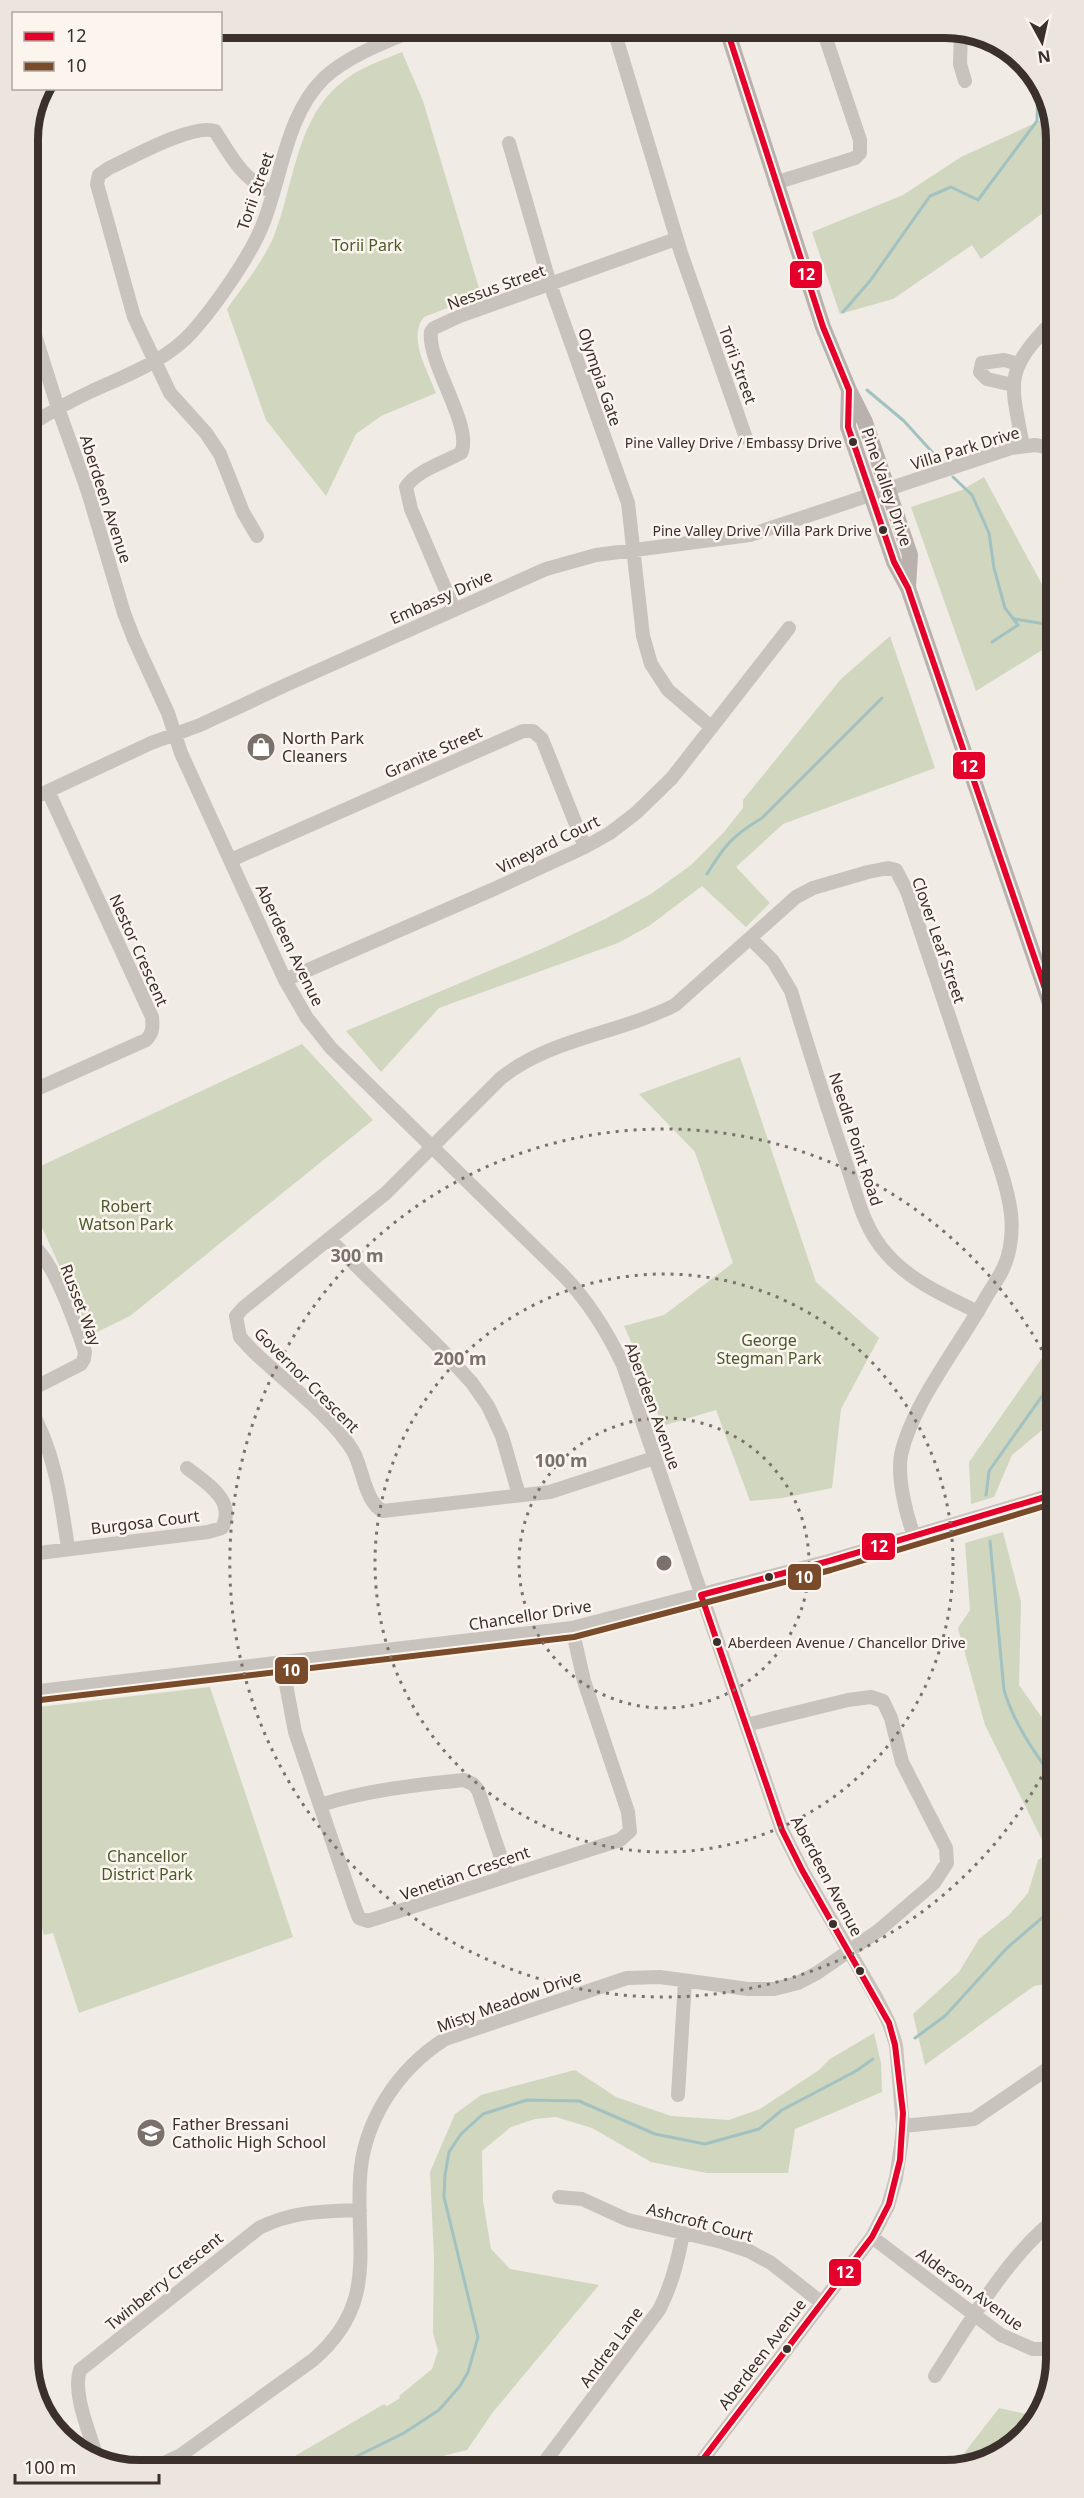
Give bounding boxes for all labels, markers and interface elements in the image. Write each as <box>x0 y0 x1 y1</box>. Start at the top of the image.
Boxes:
legend <box>12 12 222 90</box>
north arrow <box>1012 12 1072 72</box>
text: 12 <box>66 23 87 47</box>
text: N <box>1036 45 1052 69</box>
text: 10 <box>66 53 87 77</box>
street label: Torii Street <box>231 149 279 233</box>
park label: Torii Park <box>332 234 403 256</box>
street label: Nessus Street <box>444 259 548 315</box>
line badge: 12 <box>789 260 823 289</box>
text: 12 <box>797 263 815 285</box>
street label: Torii Street <box>714 323 762 407</box>
street label: Olympia Gate <box>573 325 627 429</box>
street label: Villa Park Drive <box>908 421 1022 475</box>
street label: Pine Valley Drive <box>856 425 918 549</box>
street label: Aberdeen Avenue <box>75 432 137 566</box>
place label: Pine Valley Drive / Embassy Drive <box>625 433 842 452</box>
marker: Pine Valley Drive / Embassy Drive <box>847 436 859 448</box>
place label: Pine Valley Drive / Villa Park Drive <box>652 521 872 540</box>
marker: Pine Valley Drive / Villa Park Drive <box>877 524 889 536</box>
street label: Embassy Drive <box>386 565 496 629</box>
street label: Granite Street <box>381 721 485 783</box>
place label: North Park Cleaners <box>282 727 365 767</box>
shop icon: North Park Cleaners <box>245 731 277 763</box>
line badge: 12 <box>952 751 986 780</box>
text: 12 <box>960 755 978 777</box>
street label: Vineyard Court <box>493 810 603 878</box>
street label: Clover Leaf Street <box>907 874 971 1006</box>
street label: Aberdeen Avenue <box>251 880 329 1010</box>
street label: Nestor Crescent <box>104 890 174 1010</box>
street label: Needle Point Road <box>824 1069 888 1209</box>
park label: Robert Watson Park <box>79 1195 174 1235</box>
text: 300 m <box>330 1243 384 1267</box>
street label: Russet Way <box>55 1261 107 1350</box>
street label: Governor Crescent <box>250 1323 365 1438</box>
park label: George Stegman Park <box>716 1329 822 1369</box>
street label: Aberdeen Avenue <box>620 1340 686 1472</box>
text: 200 m <box>433 1346 487 1370</box>
text: 100 m <box>534 1448 588 1472</box>
street label: Burgosa Court <box>90 1504 201 1540</box>
line badge: 12 <box>861 1532 896 1561</box>
text: 12 <box>870 1535 888 1557</box>
centre of rings <box>654 1553 674 1573</box>
line badge: 10 <box>787 1563 822 1591</box>
text: 10 <box>795 1566 813 1588</box>
unlabelled marker <box>763 1571 775 1583</box>
street label: Chancellor Drive <box>467 1594 593 1636</box>
place label: Aberdeen Avenue / Chancellor Drive <box>728 1633 966 1652</box>
marker: Aberdeen Avenue / Chancellor Drive <box>711 1636 723 1648</box>
line badge: 10 <box>274 1656 309 1685</box>
text: 10 <box>282 1659 300 1681</box>
street label: Aberdeen Avenue <box>786 1812 868 1940</box>
street label: Venetian Crescent <box>397 1840 533 1905</box>
park label: Chancellor District Park <box>101 1845 193 1885</box>
unlabelled marker <box>827 1918 839 1930</box>
street label: Misty Meadow Drive <box>434 1965 584 2037</box>
unlabelled marker <box>854 1965 866 1977</box>
place label: Father Bressani Catholic High School <box>172 2113 326 2153</box>
school or university icon: Father Bressani Catholic High School <box>135 2117 167 2149</box>
street label: Ashcroft Court <box>645 2197 756 2247</box>
street label: Twinberry Crescent <box>101 2227 227 2335</box>
street label: Alderson Avenue <box>912 2243 1028 2335</box>
line badge: 12 <box>828 2258 862 2287</box>
text: 12 <box>836 2261 854 2283</box>
street label: Aberdeen Avenue <box>713 2294 811 2414</box>
street label: Andrea Lane <box>574 2302 648 2392</box>
unlabelled marker <box>781 2343 793 2355</box>
scale bar <box>15 2447 159 2485</box>
text: 100 m <box>24 2455 76 2479</box>

